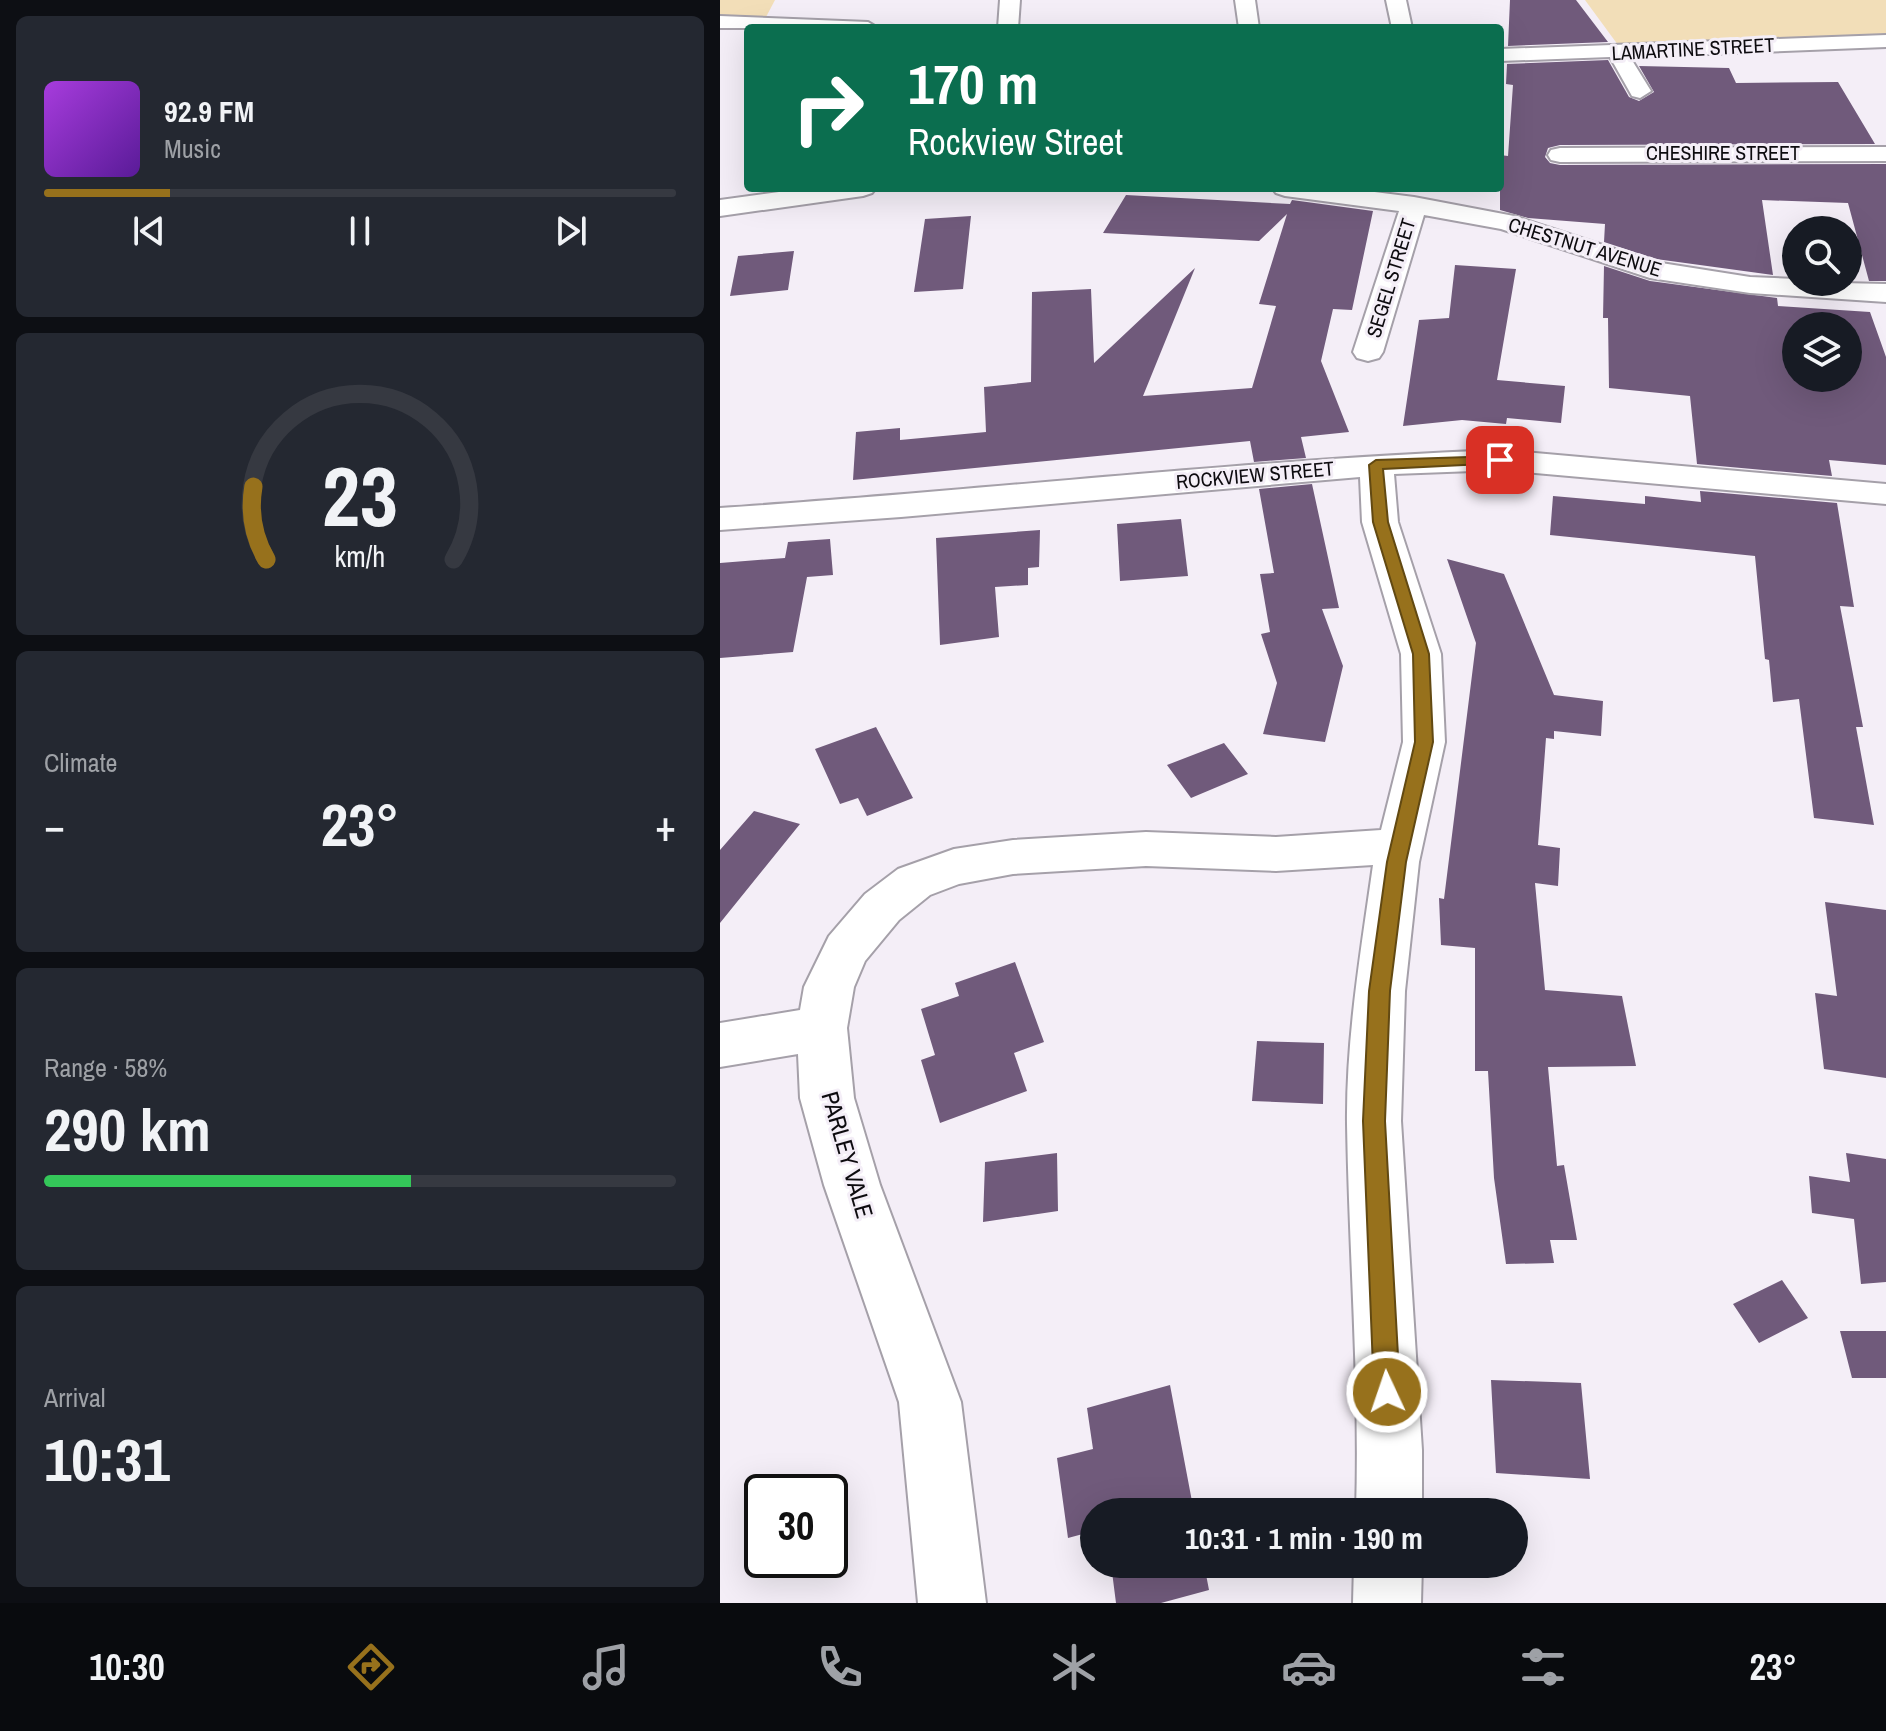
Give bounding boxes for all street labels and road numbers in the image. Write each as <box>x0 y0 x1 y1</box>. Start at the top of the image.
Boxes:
street label: LAMARTINE STREET <box>1611 31 1775 66</box>
street label: CHESHIRE STREET <box>1646 139 1800 166</box>
street label: CHESTNUT AVENUE <box>1505 210 1665 283</box>
street label: SEGEL STREET <box>1360 215 1421 341</box>
street label: ROCKVIEW STREET <box>1175 454 1335 495</box>
street label: PARLEY VALE <box>815 1088 881 1222</box>

